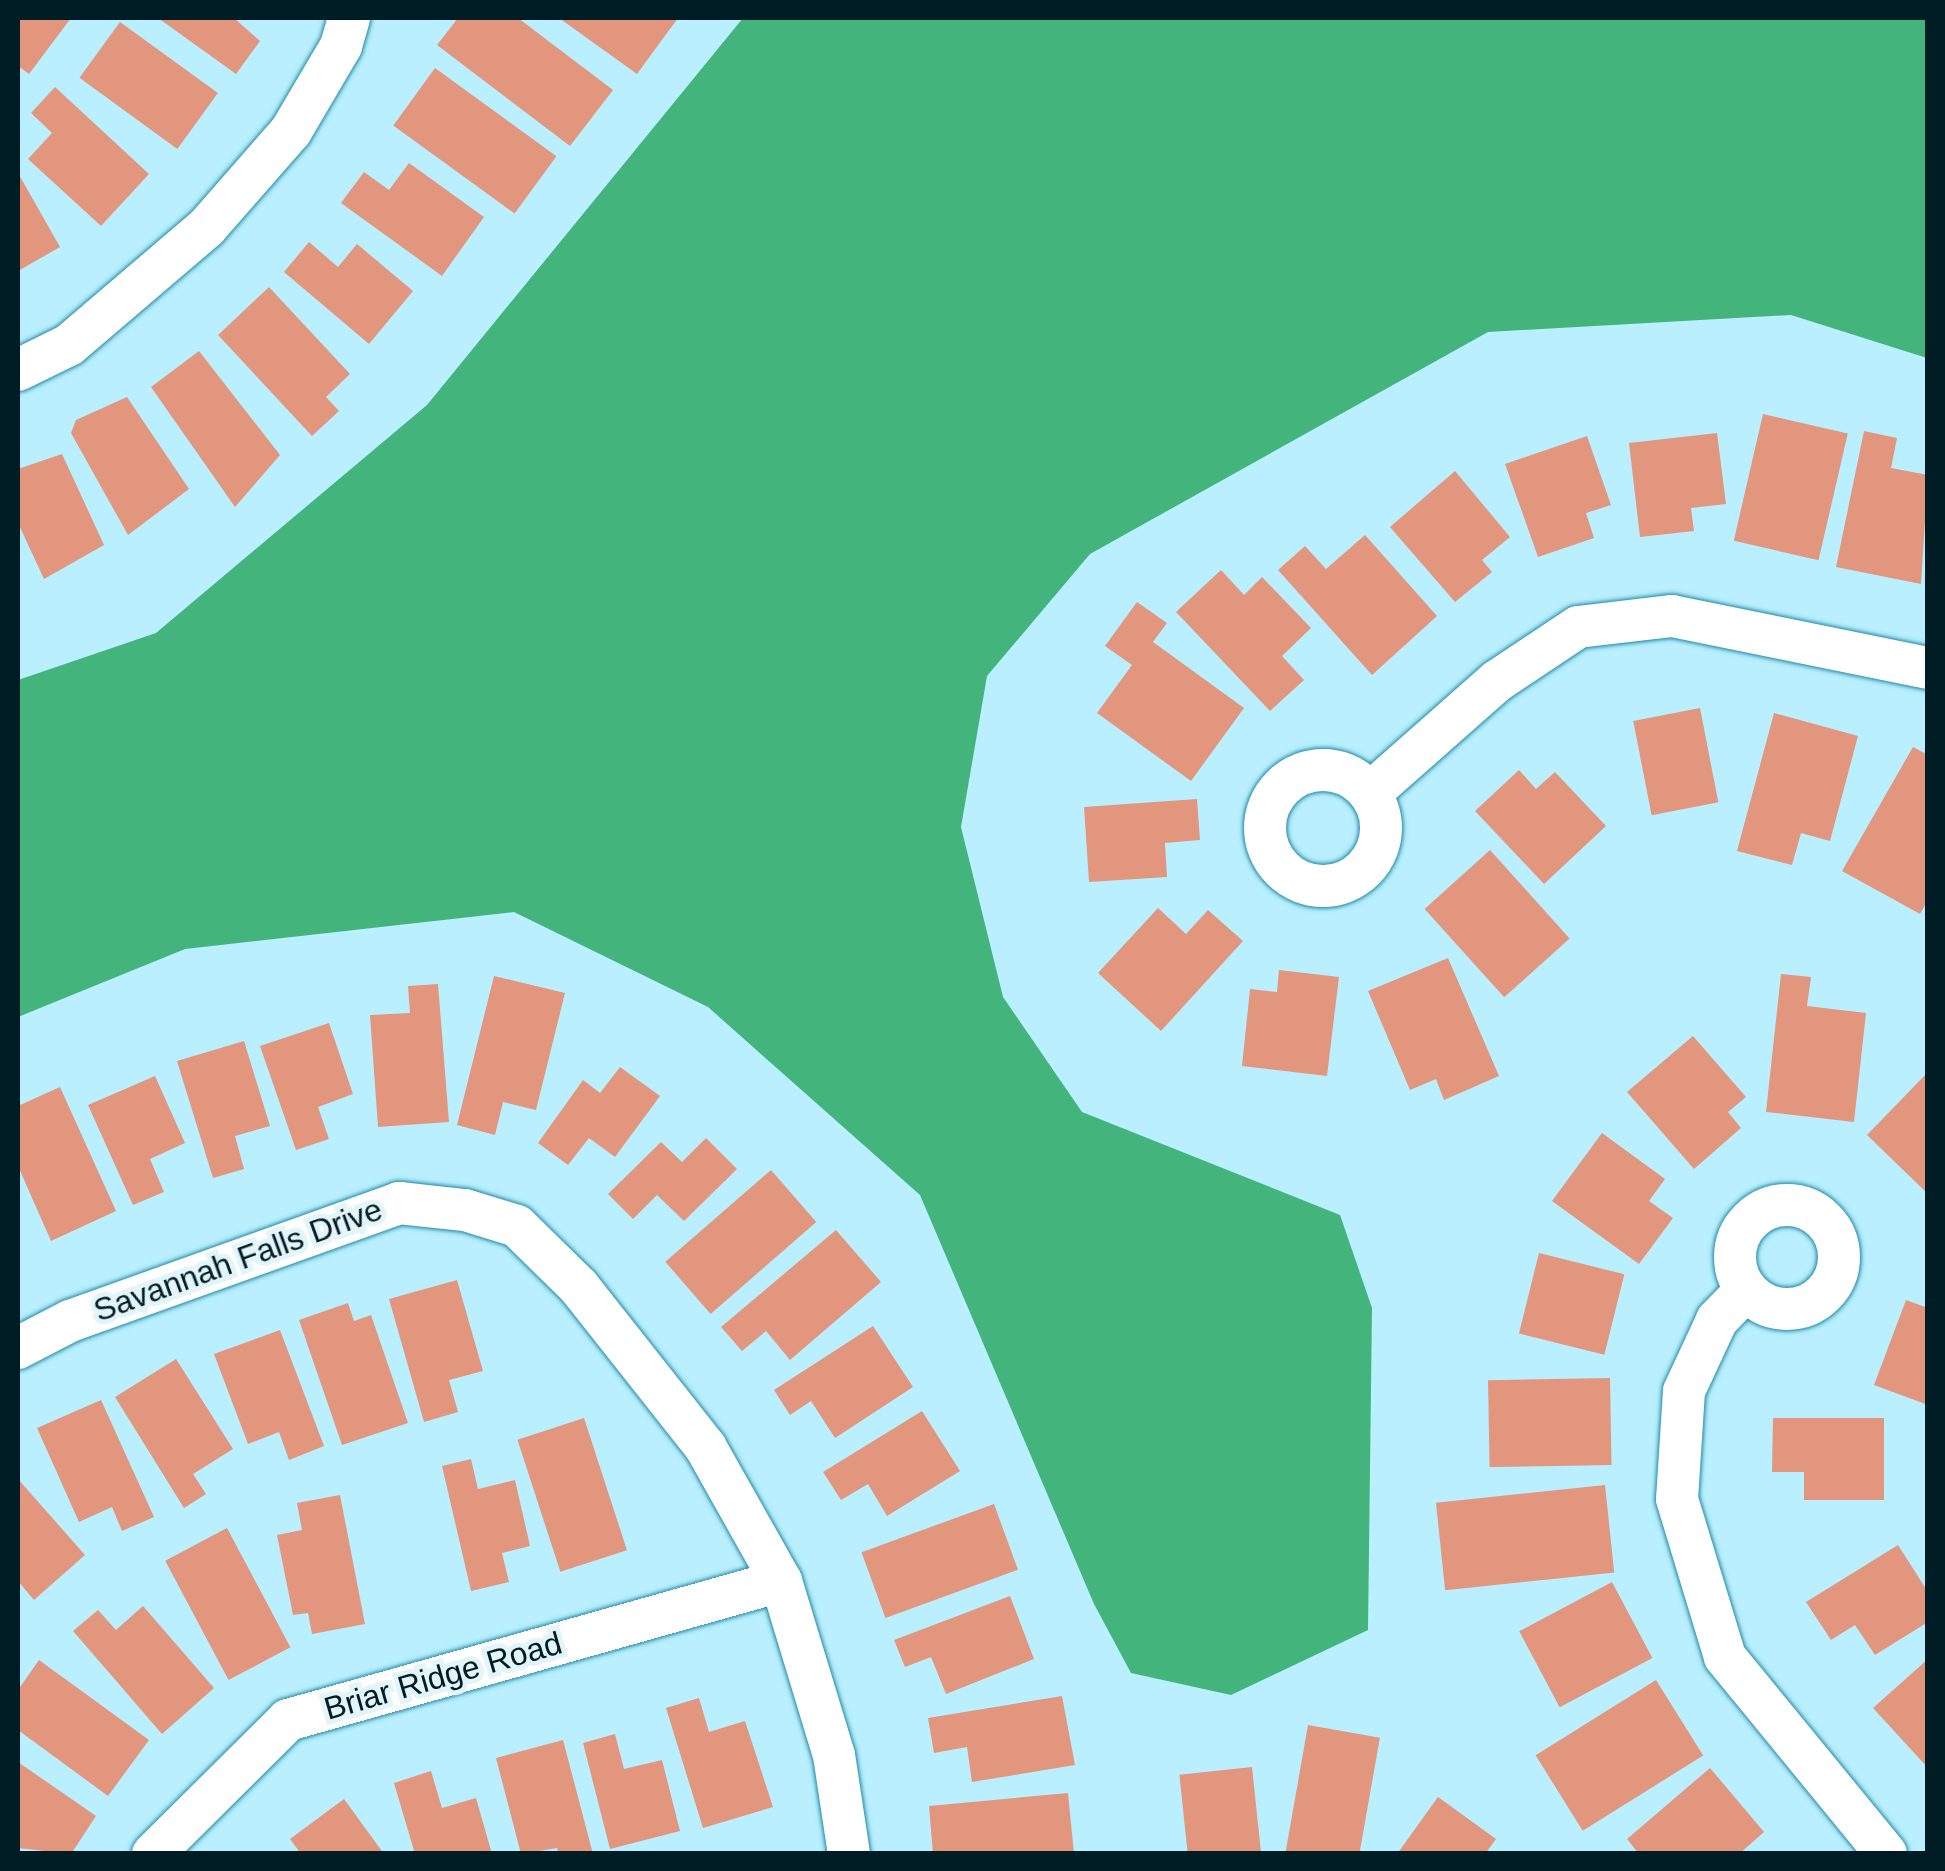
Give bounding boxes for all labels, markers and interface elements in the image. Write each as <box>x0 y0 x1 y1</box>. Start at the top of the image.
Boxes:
street label: Savannah Falls Drive <box>89 1190 387 1330</box>
street label: Briar Ridge Road <box>320 1624 566 1728</box>

